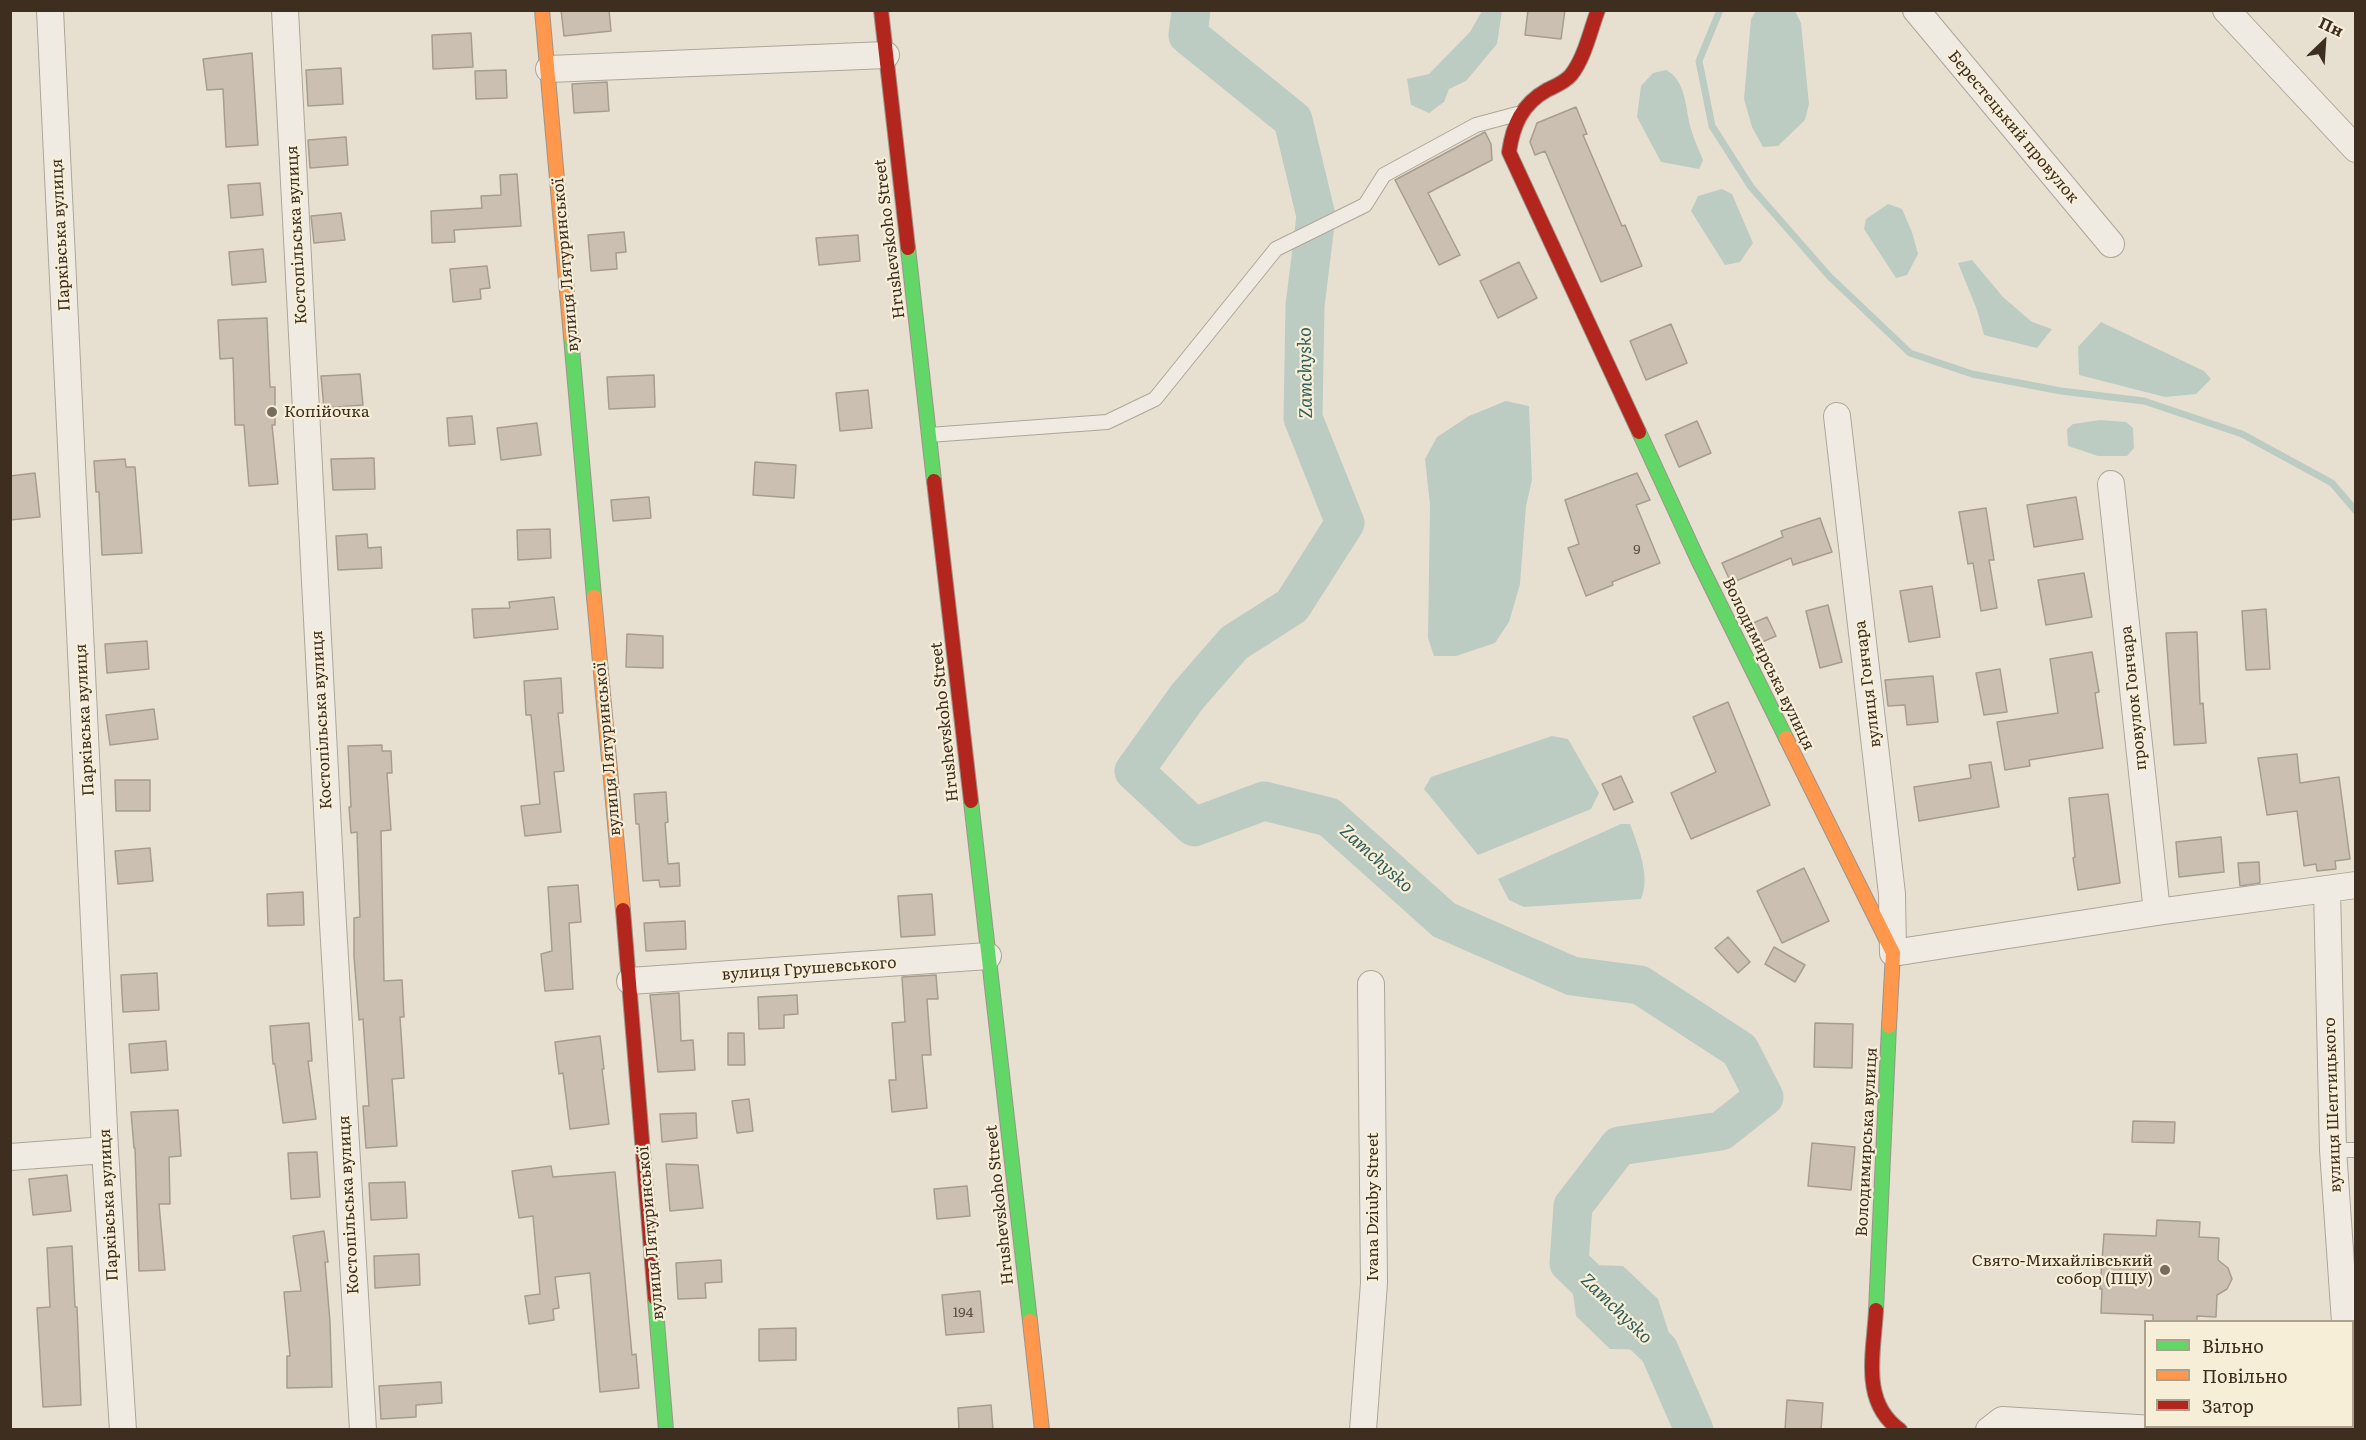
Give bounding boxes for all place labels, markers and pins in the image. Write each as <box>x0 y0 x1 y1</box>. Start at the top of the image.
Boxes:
place label: Копійочка <box>284 402 370 422</box>
marker: Копійочка <box>265 405 279 419</box>
place label: Свято-Михайлівський собор (ПЦУ) <box>1972 1251 2153 1289</box>
marker: Свято-Михайлівський собор (ПЦУ) <box>2158 1263 2172 1277</box>

